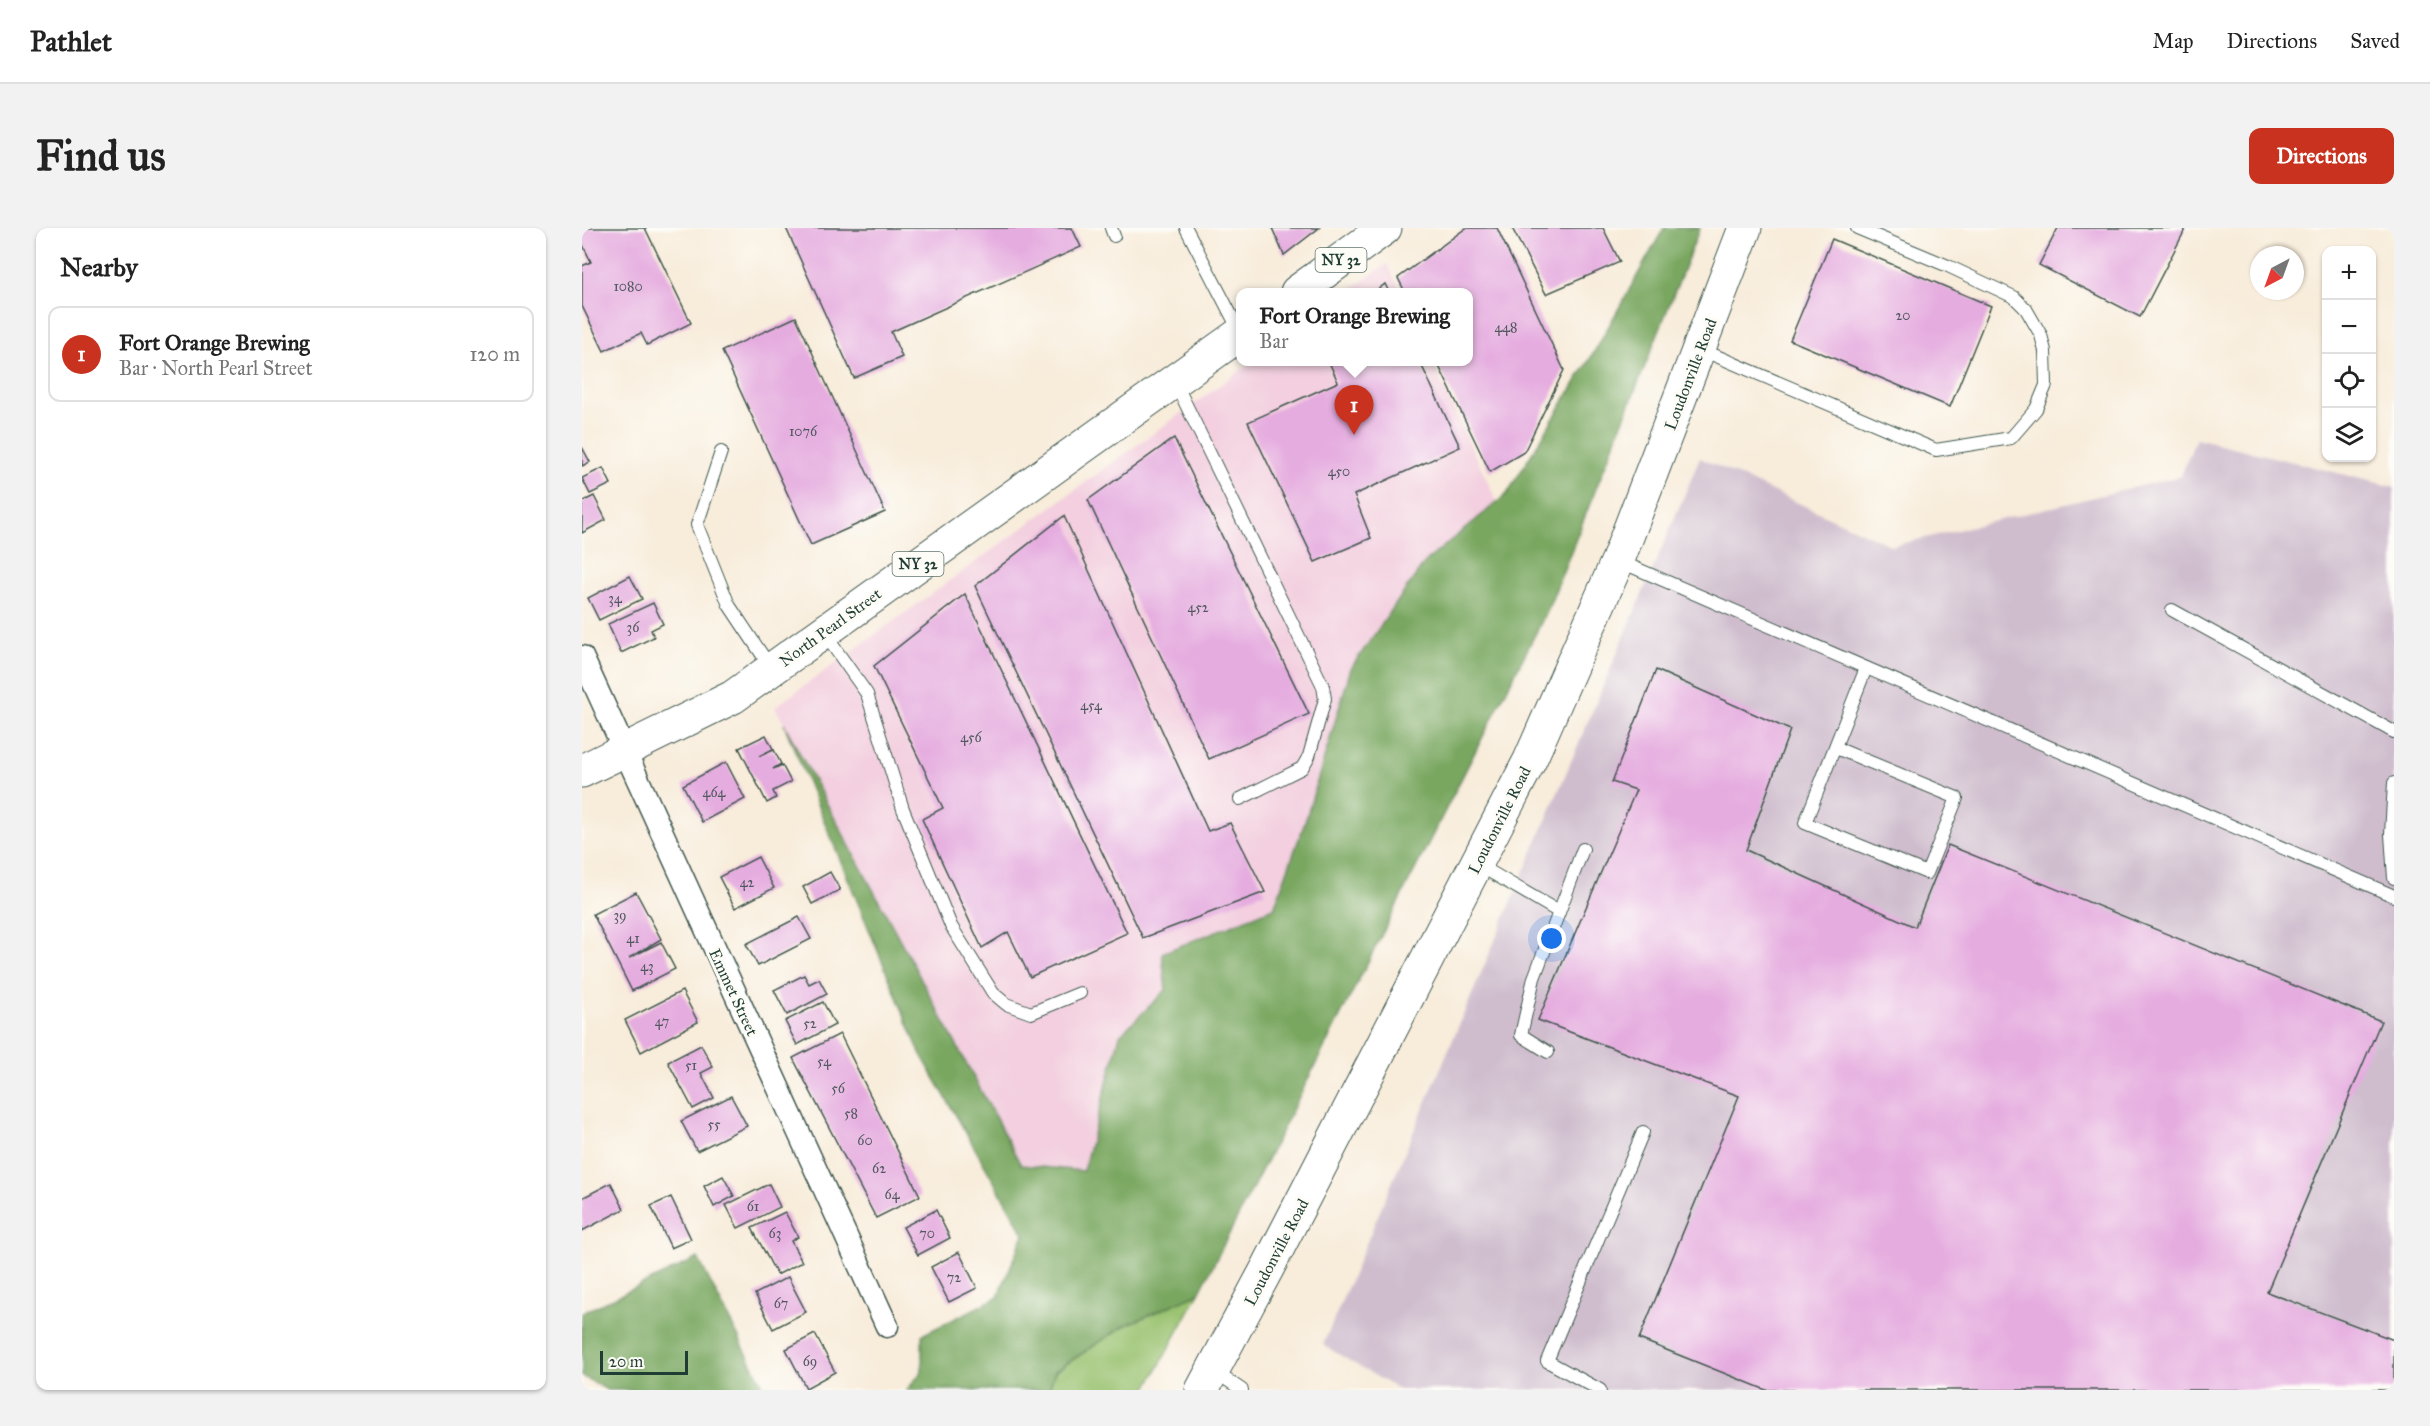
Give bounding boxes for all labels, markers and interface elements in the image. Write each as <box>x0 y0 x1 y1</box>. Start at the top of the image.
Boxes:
text: Pathlet <box>30 24 112 59</box>
text: Map <box>2153 28 2194 54</box>
text: Directions <box>2227 28 2317 54</box>
text: Saved <box>2350 28 2400 54</box>
button: Directions <box>2249 128 2394 184</box>
text: Find us <box>36 130 166 182</box>
north arrow <box>2250 246 2304 300</box>
map controls <box>2322 246 2376 462</box>
button: + <box>2322 246 2376 300</box>
road number: NY 32 <box>1316 248 1366 272</box>
text: Nearby <box>60 251 138 283</box>
house number: 1080 <box>613 278 643 295</box>
popup <box>1236 288 1473 366</box>
button: − <box>2322 300 2376 354</box>
text: Fort Orange Brewing <box>1259 302 1450 329</box>
house number: 20 <box>1895 307 1911 324</box>
street label: Loudonville Road <box>1660 316 1720 433</box>
house number: 448 <box>1494 319 1518 336</box>
text: Fort Orange Brewing <box>119 329 310 356</box>
text: Bar <box>1259 329 1288 353</box>
text: 1 <box>78 342 85 366</box>
text: 120 m <box>469 342 520 366</box>
button: locate <box>2322 354 2376 408</box>
text: Bar · North Pearl Street <box>119 356 312 380</box>
pin: 1 <box>1334 386 1374 435</box>
button: layers <box>2322 408 2376 462</box>
house number: 1076 <box>789 423 818 440</box>
house number: 450 <box>1328 463 1350 480</box>
road number: NY 32 <box>892 552 944 576</box>
street label: North Pearl Street <box>776 584 885 671</box>
house number: 34 <box>608 590 623 607</box>
house number: 452 <box>1187 599 1209 616</box>
house number: 36 <box>627 619 640 636</box>
house number: 454 <box>1080 697 1103 714</box>
house number: 456 <box>960 729 983 746</box>
street label: Loudonville Road <box>1464 763 1535 877</box>
house number: 464 <box>703 784 727 801</box>
house number: 42 <box>740 874 754 891</box>
house number: 39 <box>613 907 627 924</box>
your location <box>1537 924 1566 953</box>
house number: 41 <box>626 930 640 947</box>
street label: Emmet Street <box>705 946 762 1039</box>
house number: 43 <box>640 958 654 975</box>
house number: 47 <box>655 1013 669 1030</box>
house number: 52 <box>803 1015 817 1032</box>
house number: 54 <box>817 1053 832 1070</box>
house number: 51 <box>685 1057 697 1074</box>
house number: 56 <box>831 1080 846 1097</box>
house number: 58 <box>844 1105 858 1122</box>
house number: 55 <box>707 1116 721 1133</box>
house number: 60 <box>857 1132 873 1149</box>
house number: 62 <box>872 1160 886 1177</box>
house number: 64 <box>885 1186 901 1203</box>
street label: Loudonville Road <box>1240 1196 1313 1309</box>
house number: 61 <box>747 1198 760 1215</box>
house number: 63 <box>769 1225 781 1242</box>
house number: 70 <box>919 1225 935 1242</box>
house number: 72 <box>947 1269 961 1286</box>
house number: 67 <box>774 1295 788 1312</box>
scale bar <box>600 1348 688 1376</box>
text: 20 m <box>609 1352 643 1371</box>
house number: 69 <box>803 1353 817 1370</box>

